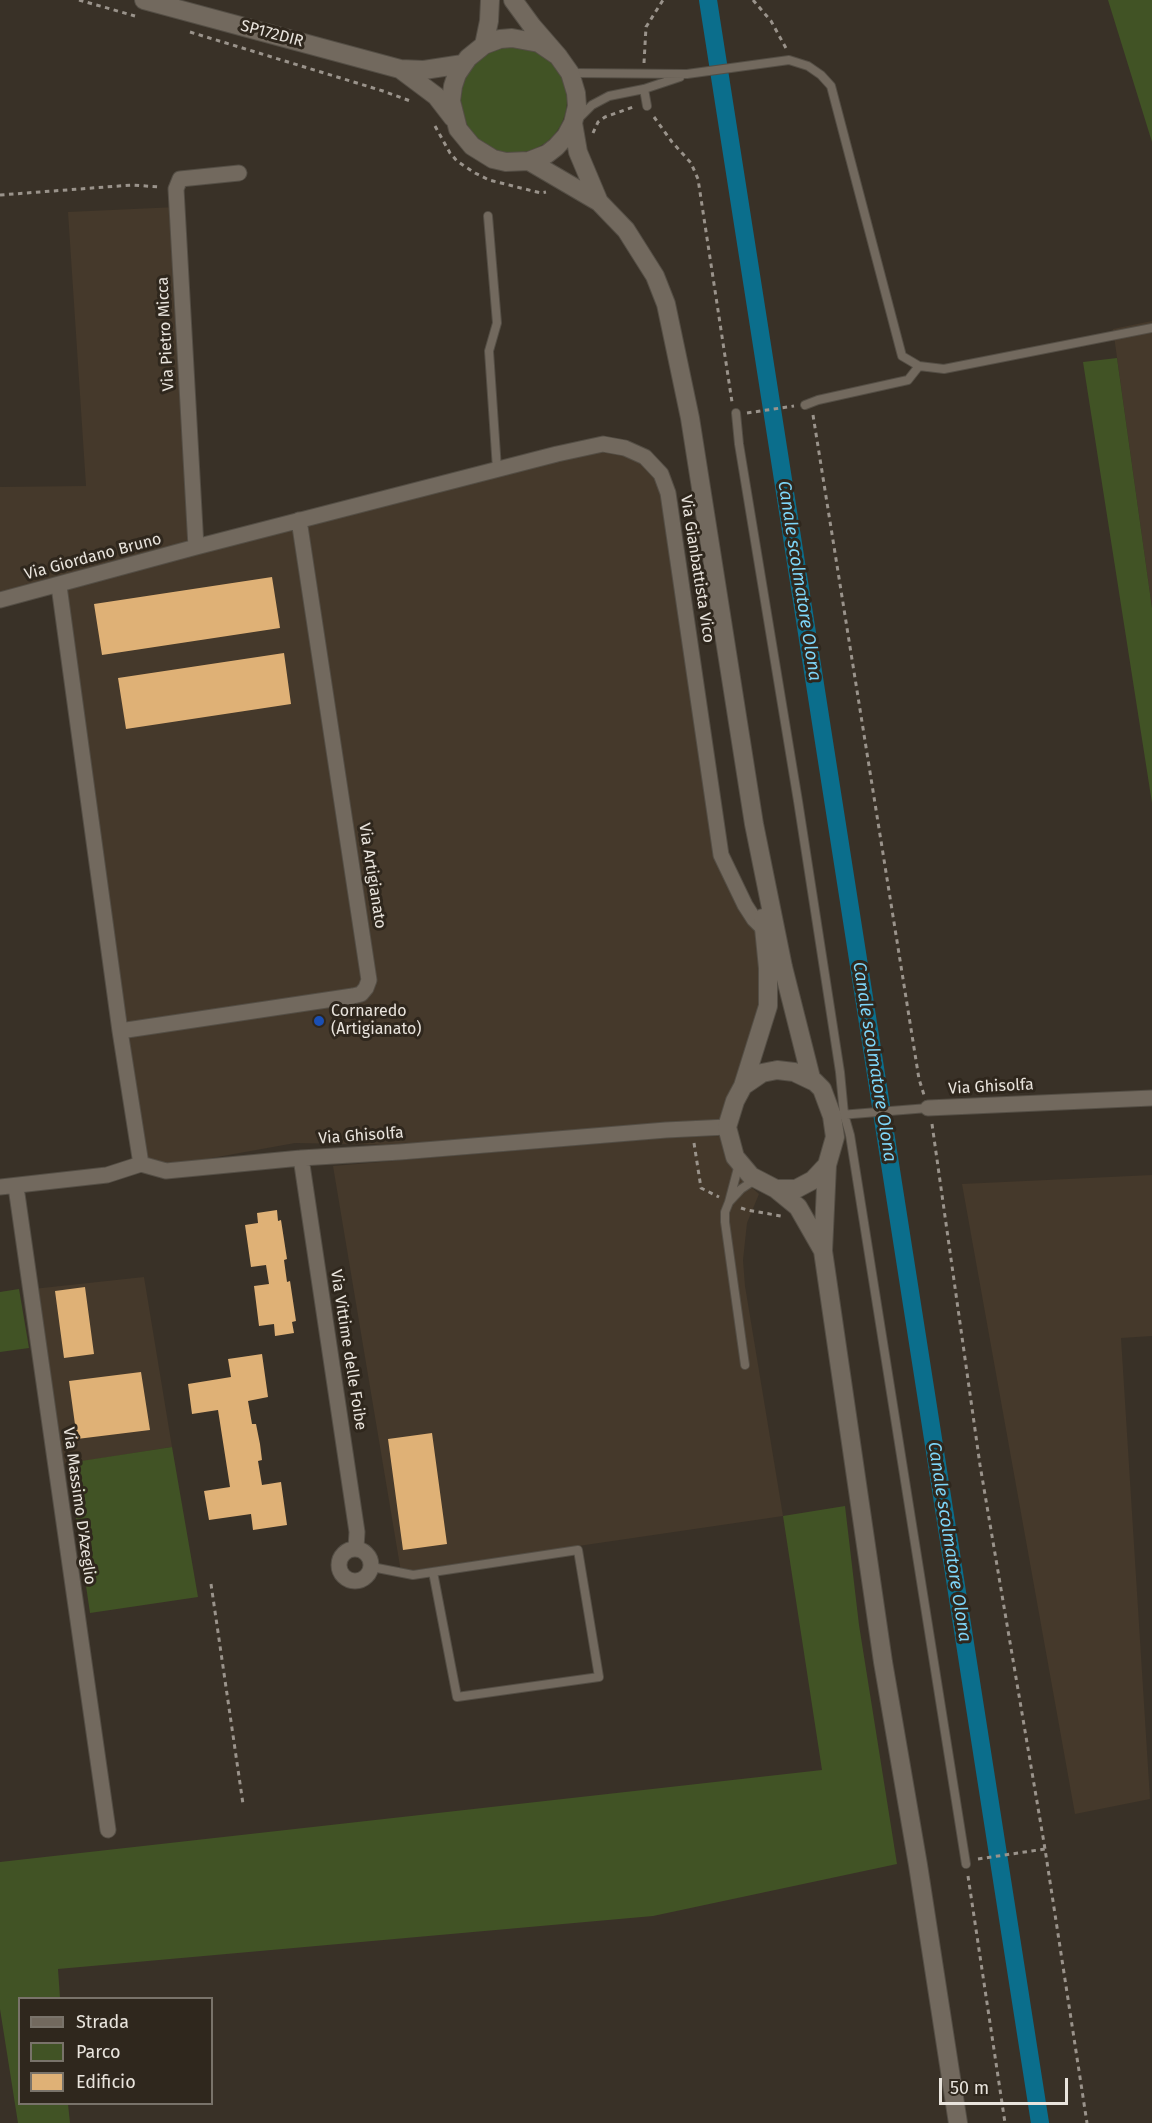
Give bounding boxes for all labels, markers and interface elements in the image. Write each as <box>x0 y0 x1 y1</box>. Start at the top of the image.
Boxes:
street label: SP172DIR <box>239 16 305 52</box>
street label: Via Pietro Micca <box>153 276 179 392</box>
water label: Canale scolmatore Olona <box>773 479 825 683</box>
street label: Via Gianbattista Vico <box>676 494 718 644</box>
street label: Via Giordano Bruno <box>22 529 164 585</box>
street label: Via Artigianato <box>354 822 390 930</box>
water label: Canale scolmatore Olona <box>848 960 900 1164</box>
place label: Cornaredo (Artigianato) <box>331 1002 421 1040</box>
marker: Cornaredo (Artigianato) <box>312 1014 326 1028</box>
street label: Via Ghisolfa <box>948 1075 1034 1099</box>
street label: Via Ghisolfa <box>318 1123 404 1149</box>
street label: Via Vittime delle Foibe <box>326 1268 370 1432</box>
street label: Via Massimo D'Azeglio <box>58 1426 100 1586</box>
water label: Canale scolmatore Olona <box>923 1440 975 1644</box>
legend <box>18 1997 213 2105</box>
text: Strada <box>76 2011 129 2033</box>
text: Parco <box>76 2041 120 2063</box>
scale bar <box>942 2066 1071 2104</box>
text: Edificio <box>76 2071 136 2093</box>
text: 50 m <box>950 2077 989 2099</box>

